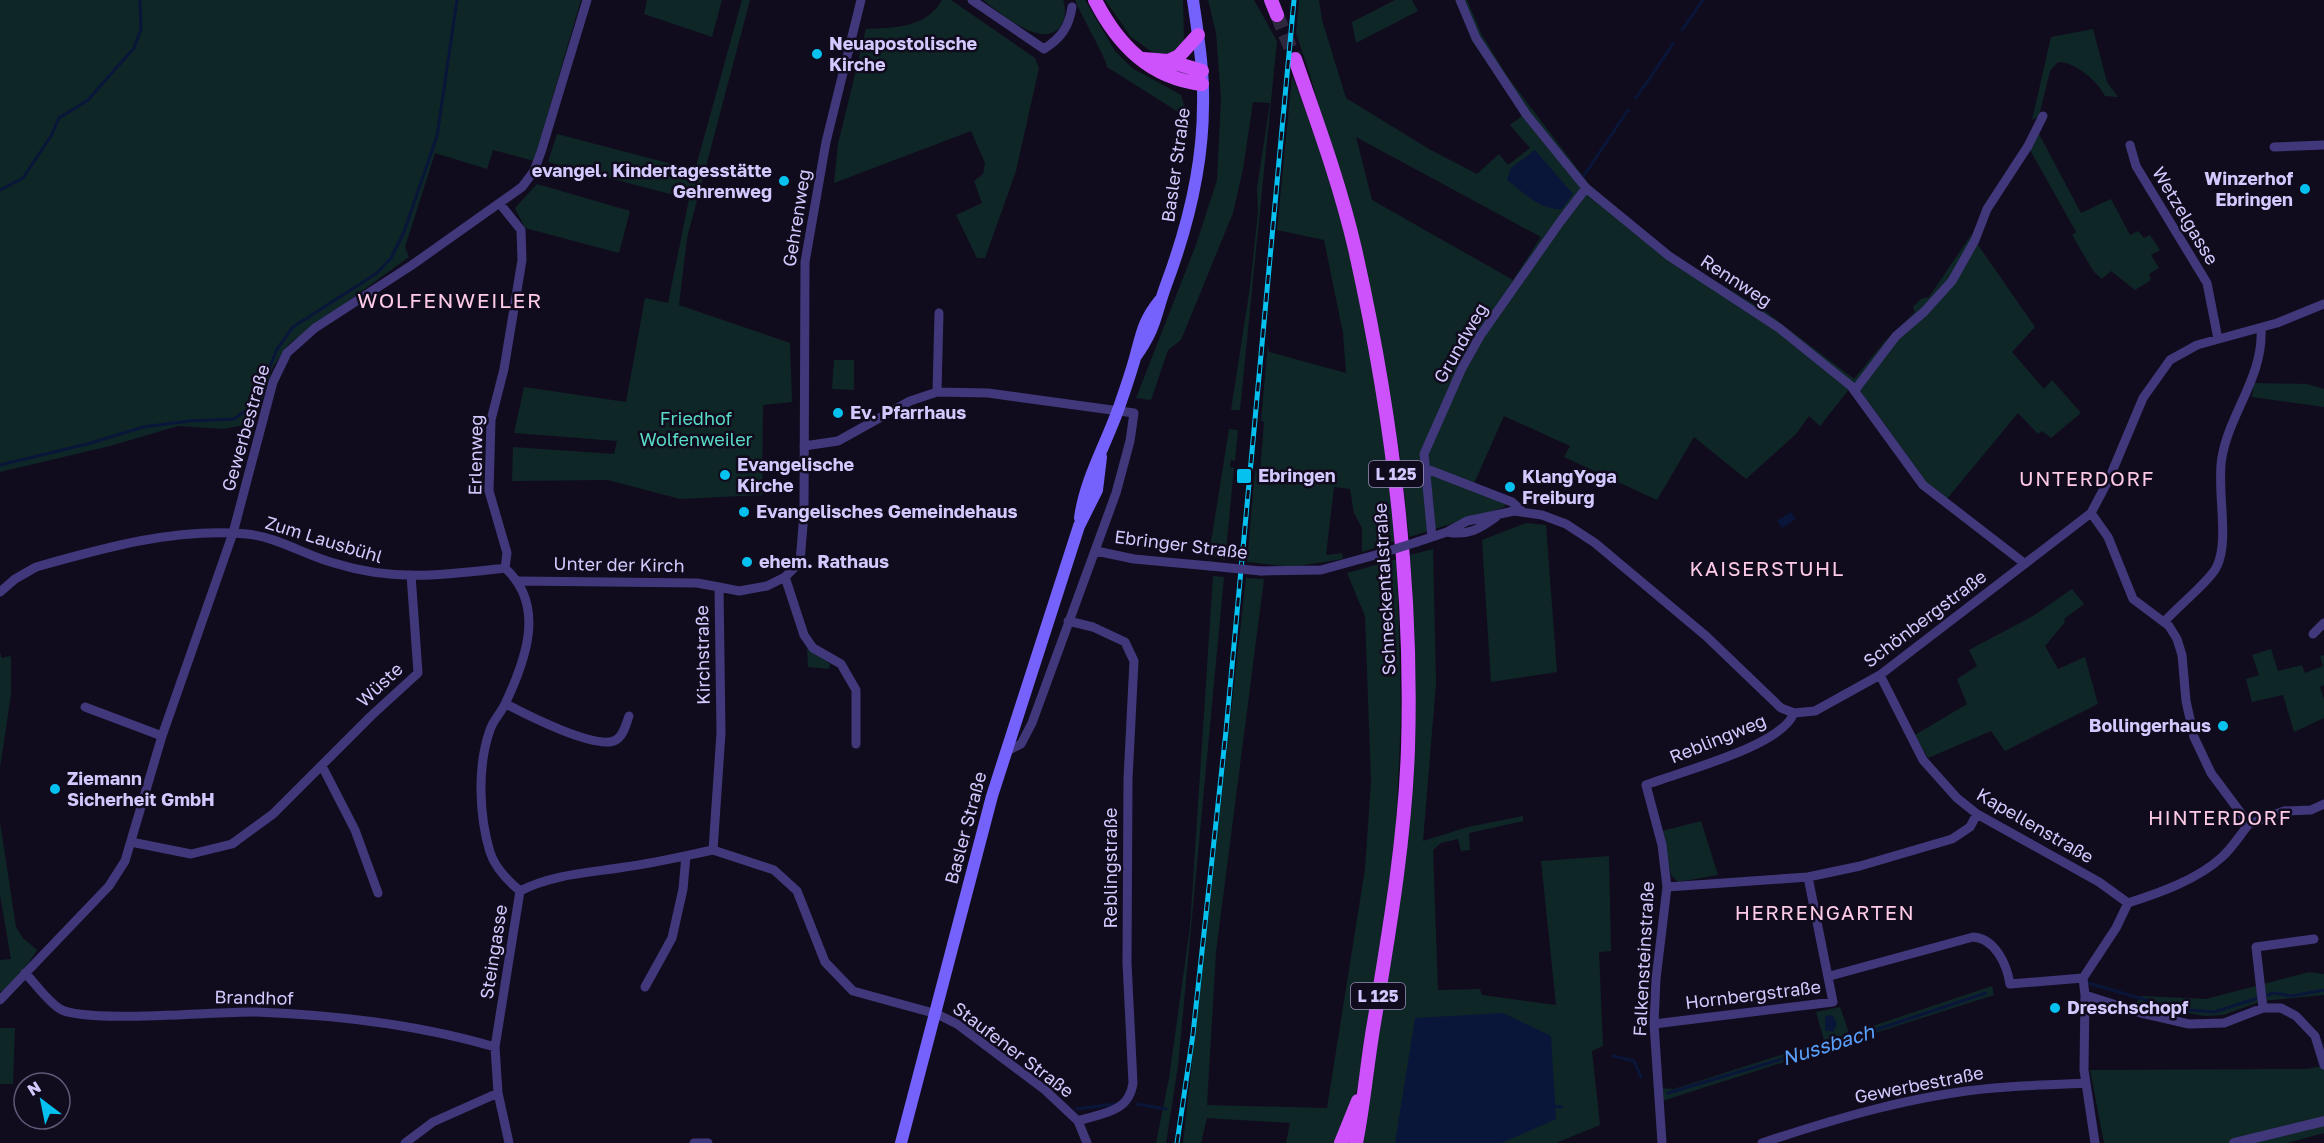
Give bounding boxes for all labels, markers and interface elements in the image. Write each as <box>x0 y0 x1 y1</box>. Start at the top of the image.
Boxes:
place label: Neuapostolische Kirche <box>829 32 978 75</box>
marker: Neuapostolische Kirche <box>810 47 824 61</box>
street label: Basler Straße <box>1156 106 1194 224</box>
place label: evangel. Kindertagesstätte Gehrenweg <box>532 159 772 202</box>
street label: Wetzelgasse <box>2148 162 2224 269</box>
place label: Winzerhof Ebringen <box>2204 167 2293 210</box>
street label: Gehrenweg <box>777 168 815 268</box>
marker: evangel. Kindertagesstätte Gehrenweg <box>777 174 791 188</box>
marker: Winzerhof Ebringen <box>2298 182 2312 196</box>
street label: Rennweg <box>1697 249 1776 311</box>
district label: WOLFENWEILER <box>357 287 543 313</box>
street label: Grundweg <box>1428 299 1492 386</box>
street label: Gewerbestraße <box>216 362 274 494</box>
place label: Ev. Pfarrhaus <box>850 401 966 423</box>
marker: Ev. Pfarrhaus <box>831 406 845 420</box>
park label: Friedhof Wolfenweiler <box>639 407 753 450</box>
street label: Erlenweg <box>463 414 487 496</box>
place label: Evangelische Kirche <box>737 453 855 496</box>
road number: L 125 <box>1369 461 1423 487</box>
place label: Ebringen <box>1258 464 1336 486</box>
place label: KlangYoga Freiburg <box>1522 465 1617 508</box>
district label: UNTERDORF <box>2019 466 2155 490</box>
marker: Ebringen <box>1235 467 1253 485</box>
marker: Evangelische Kirche <box>718 468 732 482</box>
marker: KlangYoga Freiburg <box>1503 480 1517 494</box>
place label: Evangelisches Gemeindehaus <box>756 500 1018 522</box>
street label: Schneckentalstraße <box>1368 502 1400 676</box>
marker: Evangelisches Gemeindehaus <box>737 505 751 519</box>
street label: Zum Lausbühl <box>263 511 386 567</box>
street label: Ebringer Straße <box>1113 525 1249 563</box>
place label: ehem. Rathaus <box>759 550 889 572</box>
street label: Unter der Kirch <box>553 552 685 576</box>
marker: ehem. Rathaus <box>740 555 754 569</box>
district label: KAISERSTUHL <box>1689 556 1845 580</box>
street label: Schönbergstraße <box>1859 565 1990 672</box>
street label: Kirchstraße <box>690 605 714 705</box>
street label: Wüste <box>352 657 407 711</box>
street label: Reblingweg <box>1666 709 1769 767</box>
place label: Bollingerhaus <box>2089 714 2211 736</box>
marker: Bollingerhaus <box>2216 719 2230 733</box>
place label: Ziemann Sicherheit GmbH <box>67 767 215 810</box>
street label: Basler Straße <box>939 769 991 886</box>
marker: Ziemann Sicherheit GmbH <box>48 782 62 796</box>
street label: Kapellenstraße <box>1973 783 2098 868</box>
district label: HINTERDORF <box>2148 805 2292 829</box>
street label: Reblingstraße <box>1099 808 1121 928</box>
street label: Falkensteinstraße <box>1628 881 1658 1037</box>
district label: HERRENGARTEN <box>1735 900 1915 924</box>
street label: Steingasse <box>475 903 511 1001</box>
street label: Hornbergstraße <box>1684 975 1822 1013</box>
road number: L 125 <box>1351 983 1405 1009</box>
street label: Brandhof <box>214 985 294 1009</box>
place label: Dreschschopf <box>2067 996 2189 1018</box>
street label: Staufener Straße <box>949 997 1078 1102</box>
marker: Dreschschopf <box>2048 1001 2062 1015</box>
water label: Nussbach <box>1779 1018 1877 1069</box>
street label: Gewerbestraße <box>1852 1061 1985 1107</box>
north arrow <box>12 1071 72 1131</box>
text: N <box>24 1077 45 1100</box>

